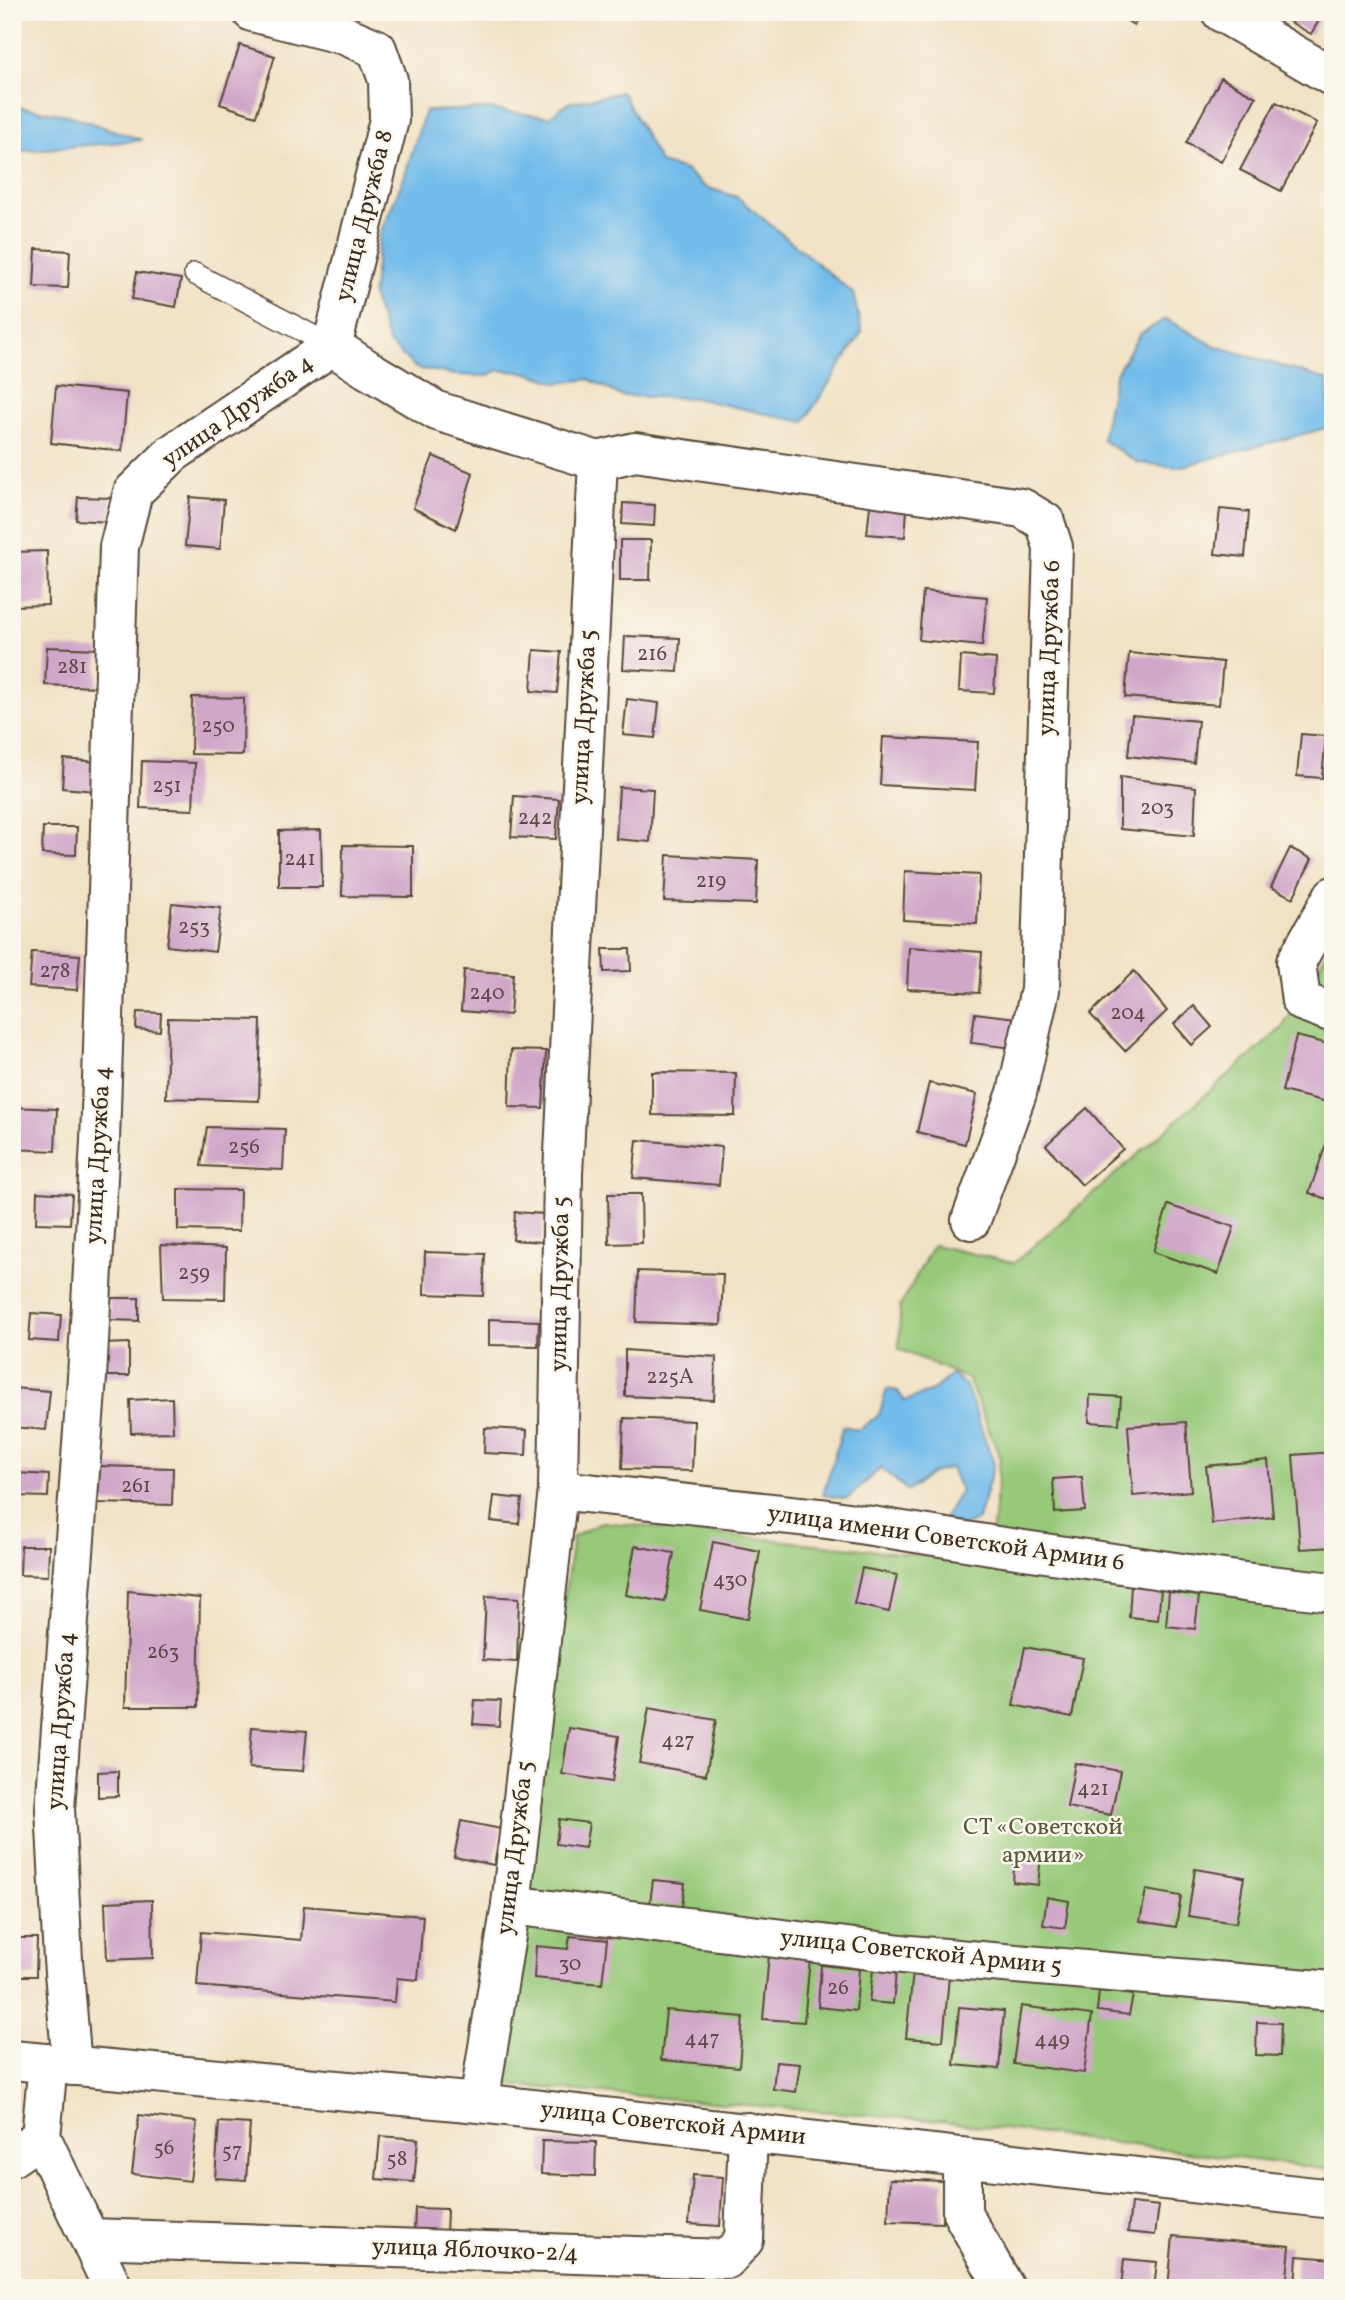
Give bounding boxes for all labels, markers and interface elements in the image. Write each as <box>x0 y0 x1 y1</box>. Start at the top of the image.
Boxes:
street label: улица Дружба 8 <box>327 126 403 306</box>
street label: улица Дружба 4 <box>155 347 321 477</box>
street label: улица Дружба 6 <box>1030 559 1070 737</box>
street label: улица Дружба 5 <box>563 628 607 806</box>
house number: 216 <box>637 640 667 669</box>
house number: 281 <box>57 653 87 682</box>
house number: 250 <box>201 712 235 741</box>
house number: 251 <box>152 772 182 801</box>
house number: 203 <box>1140 794 1174 823</box>
house number: 242 <box>518 804 552 833</box>
house number: 241 <box>284 845 316 874</box>
house number: 219 <box>696 867 726 896</box>
house number: 253 <box>178 913 210 942</box>
house number: 278 <box>40 957 70 986</box>
house number: 240 <box>469 979 505 1008</box>
house number: 204 <box>1110 999 1146 1028</box>
street label: улица Дружба 4 <box>77 1065 121 1245</box>
house number: 256 <box>228 1133 260 1162</box>
street label: улица Дружба 5 <box>542 1196 580 1372</box>
house number: 259 <box>178 1259 210 1288</box>
house number: 225А <box>646 1363 694 1392</box>
house number: 261 <box>121 1472 151 1501</box>
street label: улица имени Советской Армии 6 <box>765 1497 1127 1581</box>
house number: 430 <box>713 1566 747 1595</box>
street label: улица Дружба 4 <box>39 1631 85 1811</box>
house number: 263 <box>147 1638 179 1667</box>
house number: 427 <box>661 1727 695 1756</box>
street label: улица Дружба 5 <box>488 1759 544 1937</box>
house number: 421 <box>1077 1775 1109 1804</box>
park label: СТ «Советской армии» <box>963 1811 1123 1873</box>
street label: улица Советской Армии 5 <box>778 1921 1064 1985</box>
house number: 30 <box>559 1950 581 1979</box>
house number: 26 <box>827 1974 849 2003</box>
house number: 447 <box>684 2025 720 2054</box>
house number: 449 <box>1034 2026 1070 2055</box>
street label: улица Советской Армии <box>539 2093 807 2155</box>
house number: 56 <box>154 2134 174 2163</box>
house number: 57 <box>222 2137 242 2166</box>
house number: 58 <box>387 2145 407 2174</box>
street label: улица Яблочко-2/4 <box>371 2230 579 2272</box>

